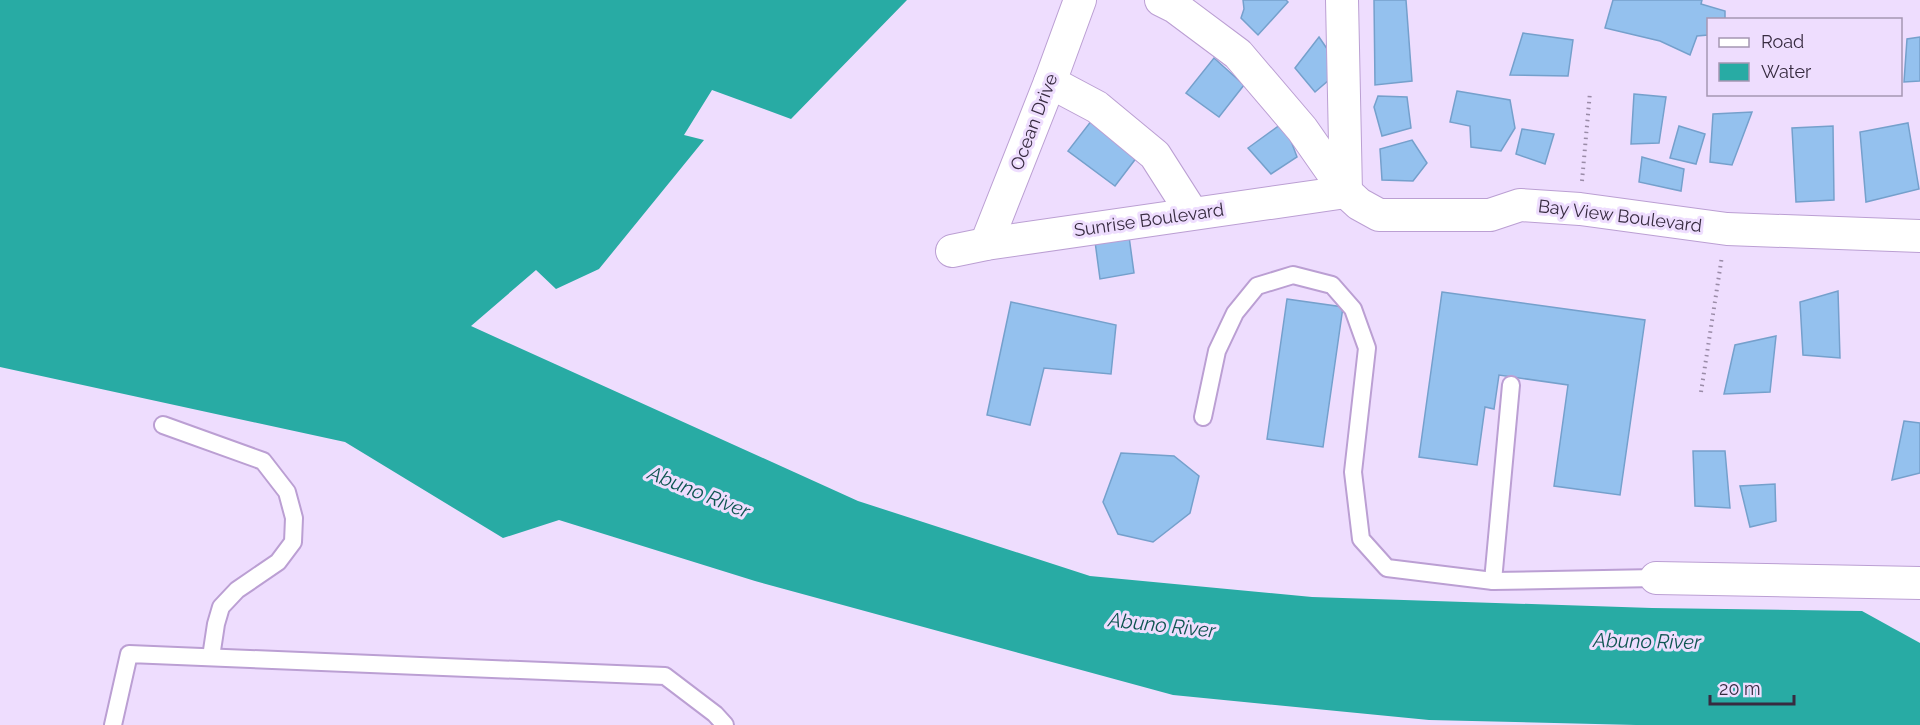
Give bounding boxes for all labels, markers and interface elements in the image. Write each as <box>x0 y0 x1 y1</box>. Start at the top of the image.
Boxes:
legend <box>1707 18 1902 96</box>
text: Road <box>1761 31 1804 52</box>
text: Water <box>1761 61 1812 82</box>
street label: Ocean Drive <box>1006 70 1062 173</box>
street label: Bay View Boulevard <box>1537 195 1703 236</box>
street label: Sunrise Boulevard <box>1073 199 1225 240</box>
water label: Abuno River <box>644 460 755 524</box>
water label: Abuno River <box>1106 607 1218 643</box>
water label: Abuno River <box>1592 628 1702 654</box>
scale bar <box>1710 668 1794 706</box>
text: 20 m <box>1719 678 1761 699</box>

